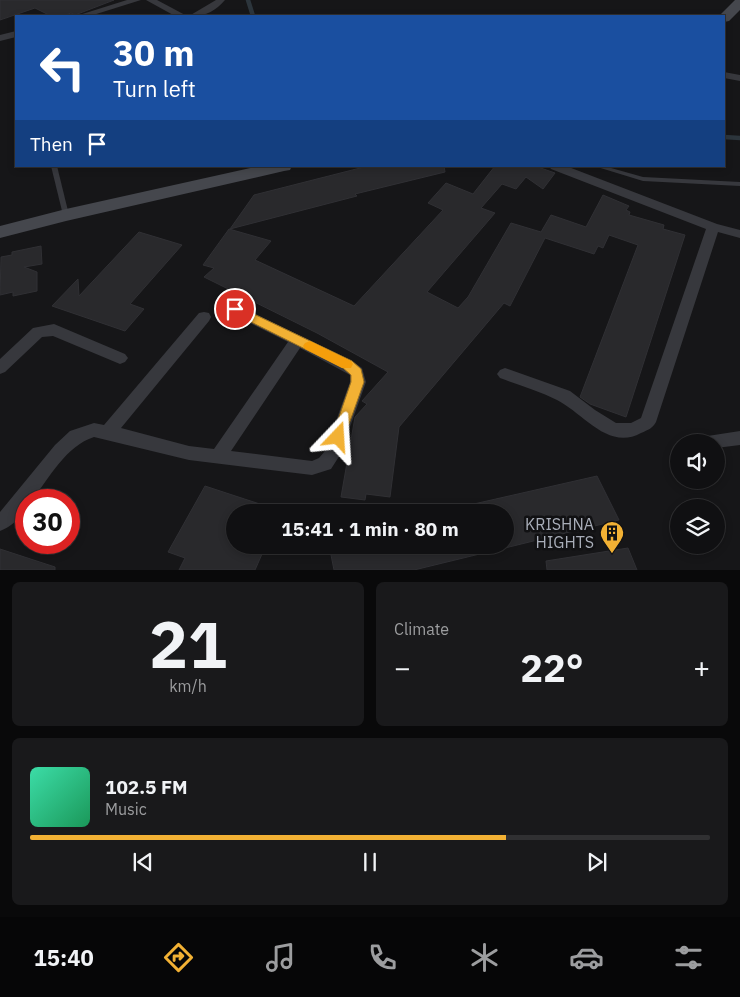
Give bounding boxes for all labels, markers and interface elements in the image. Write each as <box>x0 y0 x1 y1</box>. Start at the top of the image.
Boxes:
text: 30 m <box>113 30 195 76</box>
icon: left <box>30 35 95 100</box>
text: Turn left <box>113 74 196 103</box>
icon: arrive <box>83 130 111 158</box>
text: Then <box>30 132 73 156</box>
pin <box>214 288 256 330</box>
icon: arrive <box>221 295 249 323</box>
position arrow <box>311 410 363 462</box>
map controls <box>670 434 725 554</box>
button: sound <box>670 434 725 489</box>
speed limit sign: 30 <box>15 489 80 554</box>
button: layers <box>670 499 725 554</box>
place label: KRISHNA HIGHTS <box>525 514 594 552</box>
text: 15:41 · 1 min · 80 m <box>281 517 459 541</box>
building icon: KRISHNA HIGHTS <box>599 520 625 554</box>
text: 21 <box>149 601 227 686</box>
text: Climate <box>394 619 449 639</box>
text: 22° <box>520 643 584 692</box>
text: − <box>394 649 411 686</box>
text: + <box>693 649 710 686</box>
text: km/h <box>169 676 207 696</box>
text: 102.5 FM <box>105 775 188 799</box>
text: Music <box>105 799 147 819</box>
icon: previous <box>129 848 157 876</box>
icon: pause <box>356 848 384 876</box>
icon: next <box>583 848 611 876</box>
icon: directions <box>161 940 196 975</box>
icon: music <box>263 940 298 975</box>
icon: phone <box>365 940 400 975</box>
icon: climate <box>467 940 502 975</box>
icon: car <box>569 940 604 975</box>
icon: filters <box>671 940 706 975</box>
text: 15:40 <box>34 943 94 972</box>

